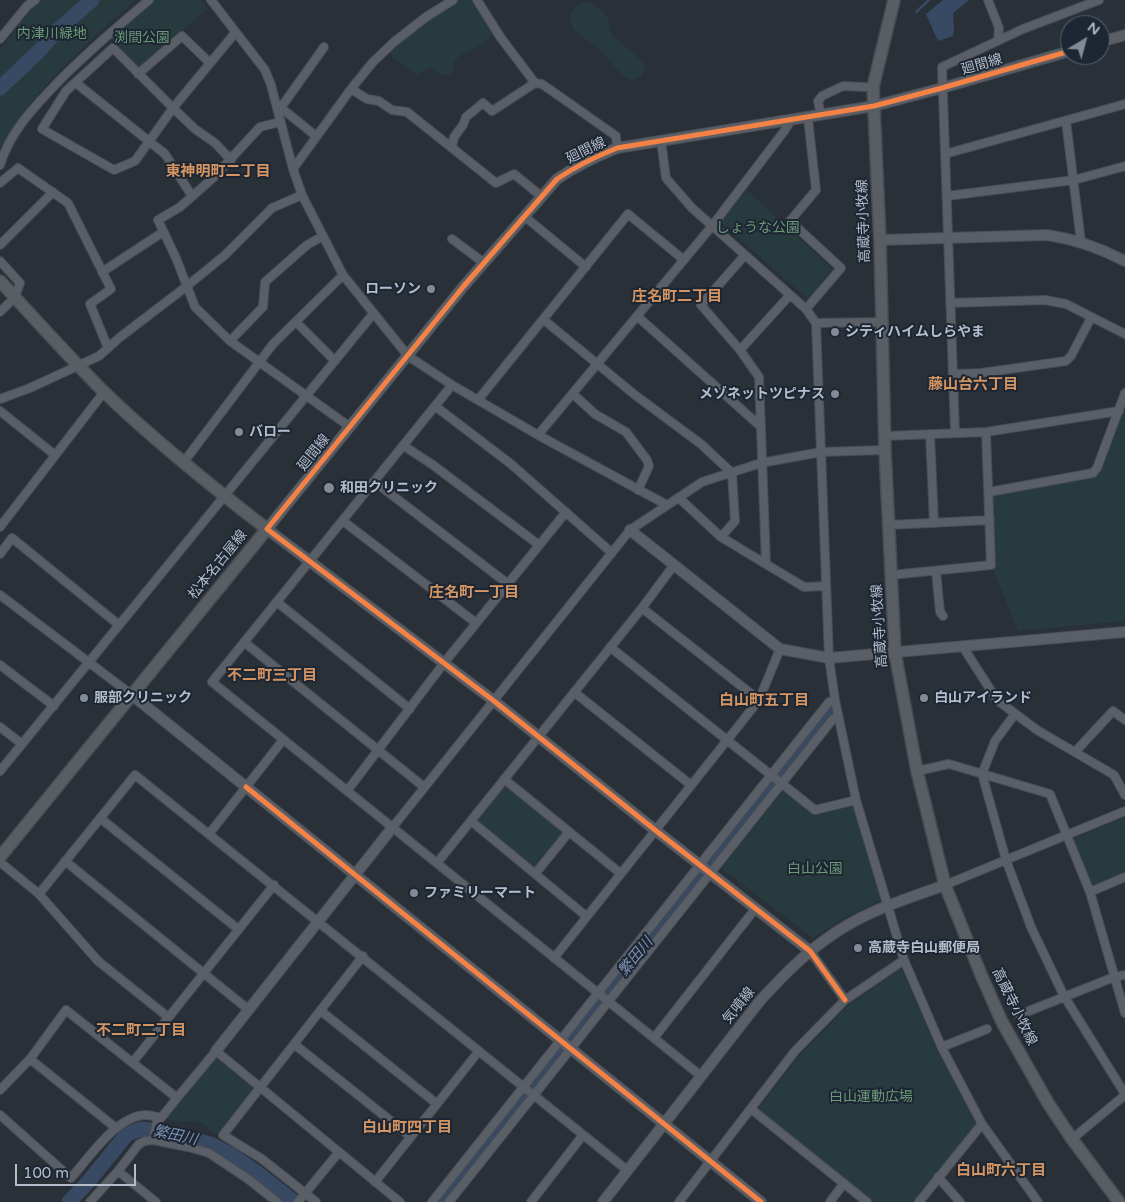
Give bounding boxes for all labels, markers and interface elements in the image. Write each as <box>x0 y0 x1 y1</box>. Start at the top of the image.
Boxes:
north arrow <box>1060 15 1110 65</box>
text: N <box>1084 18 1103 39</box>
park label: 内津川緑地 <box>17 26 87 42</box>
park label: 渕間公園 <box>114 30 170 46</box>
street label: 廻間線 <box>959 51 1005 79</box>
street label: 廻間線 <box>563 134 609 168</box>
district label: 東神明町二丁目 <box>166 163 270 181</box>
street label: 高蔵寺小牧線 <box>854 179 874 263</box>
park label: しょうな公園 <box>716 220 800 236</box>
place label: ローソン <box>365 281 421 297</box>
marker: ローソン <box>425 283 437 295</box>
district label: 庄名町二丁目 <box>632 288 722 306</box>
place label: シティハイムしらやま <box>845 324 985 340</box>
marker: シティハイムしらやま <box>829 326 841 338</box>
district label: 藤山台六丁目 <box>928 376 1018 394</box>
place label: メゾネットツピナス <box>699 386 825 402</box>
marker: メゾネットツピナス <box>829 388 841 400</box>
place label: バロー <box>249 424 291 440</box>
marker: バロー <box>233 426 245 438</box>
street label: 廻間線 <box>294 431 334 475</box>
place label: 和田クリニック <box>340 480 438 496</box>
marker: 和田クリニック <box>322 481 336 495</box>
street label: 松本名古屋線 <box>185 527 251 603</box>
district label: 庄名町一丁目 <box>429 584 519 602</box>
street label: 高蔵寺小牧線 <box>869 584 891 668</box>
district label: 不二町三丁目 <box>227 667 317 685</box>
place label: 服部クリニック <box>94 690 192 706</box>
place label: 白山アイランド <box>934 690 1032 706</box>
marker: 服部クリニック <box>78 692 90 704</box>
district label: 白山町五丁目 <box>719 692 809 710</box>
marker: 白山アイランド <box>918 692 930 704</box>
park label: 白山公園 <box>787 861 843 877</box>
place label: ファミリーマート <box>424 885 536 901</box>
marker: ファミリーマート <box>408 887 420 899</box>
water label: 繁田川 <box>615 934 657 980</box>
place label: 高蔵寺白山郵便局 <box>868 940 980 956</box>
marker: 高蔵寺白山郵便局 <box>852 942 864 954</box>
street label: 高蔵寺小牧線 <box>988 966 1040 1048</box>
street label: 気噴線 <box>719 984 759 1028</box>
district label: 不二町二丁目 <box>96 1022 186 1040</box>
park label: 白山運動広場 <box>829 1089 913 1105</box>
district label: 白山町四丁目 <box>362 1119 452 1137</box>
water label: 繁田川 <box>151 1123 199 1149</box>
scale bar <box>18 1154 139 1186</box>
district label: 白山町六丁目 <box>956 1162 1046 1180</box>
text: 100 m <box>23 1164 69 1182</box>

